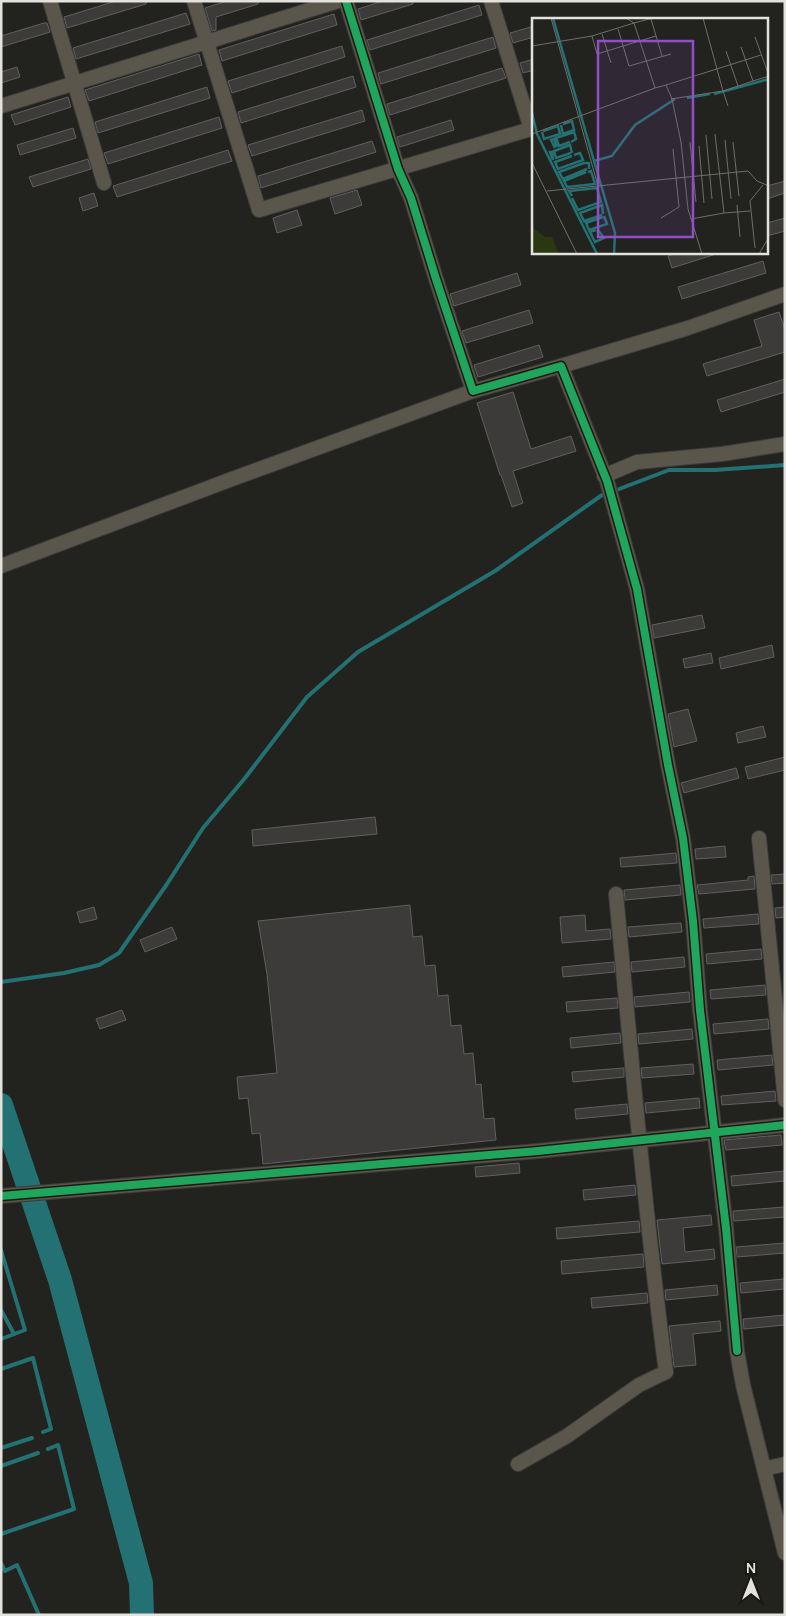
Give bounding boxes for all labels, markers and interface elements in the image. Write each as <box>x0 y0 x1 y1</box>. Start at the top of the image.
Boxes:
inset map <box>532 18 768 254</box>
north arrow <box>726 1556 776 1606</box>
text: N <box>746 1558 756 1577</box>

